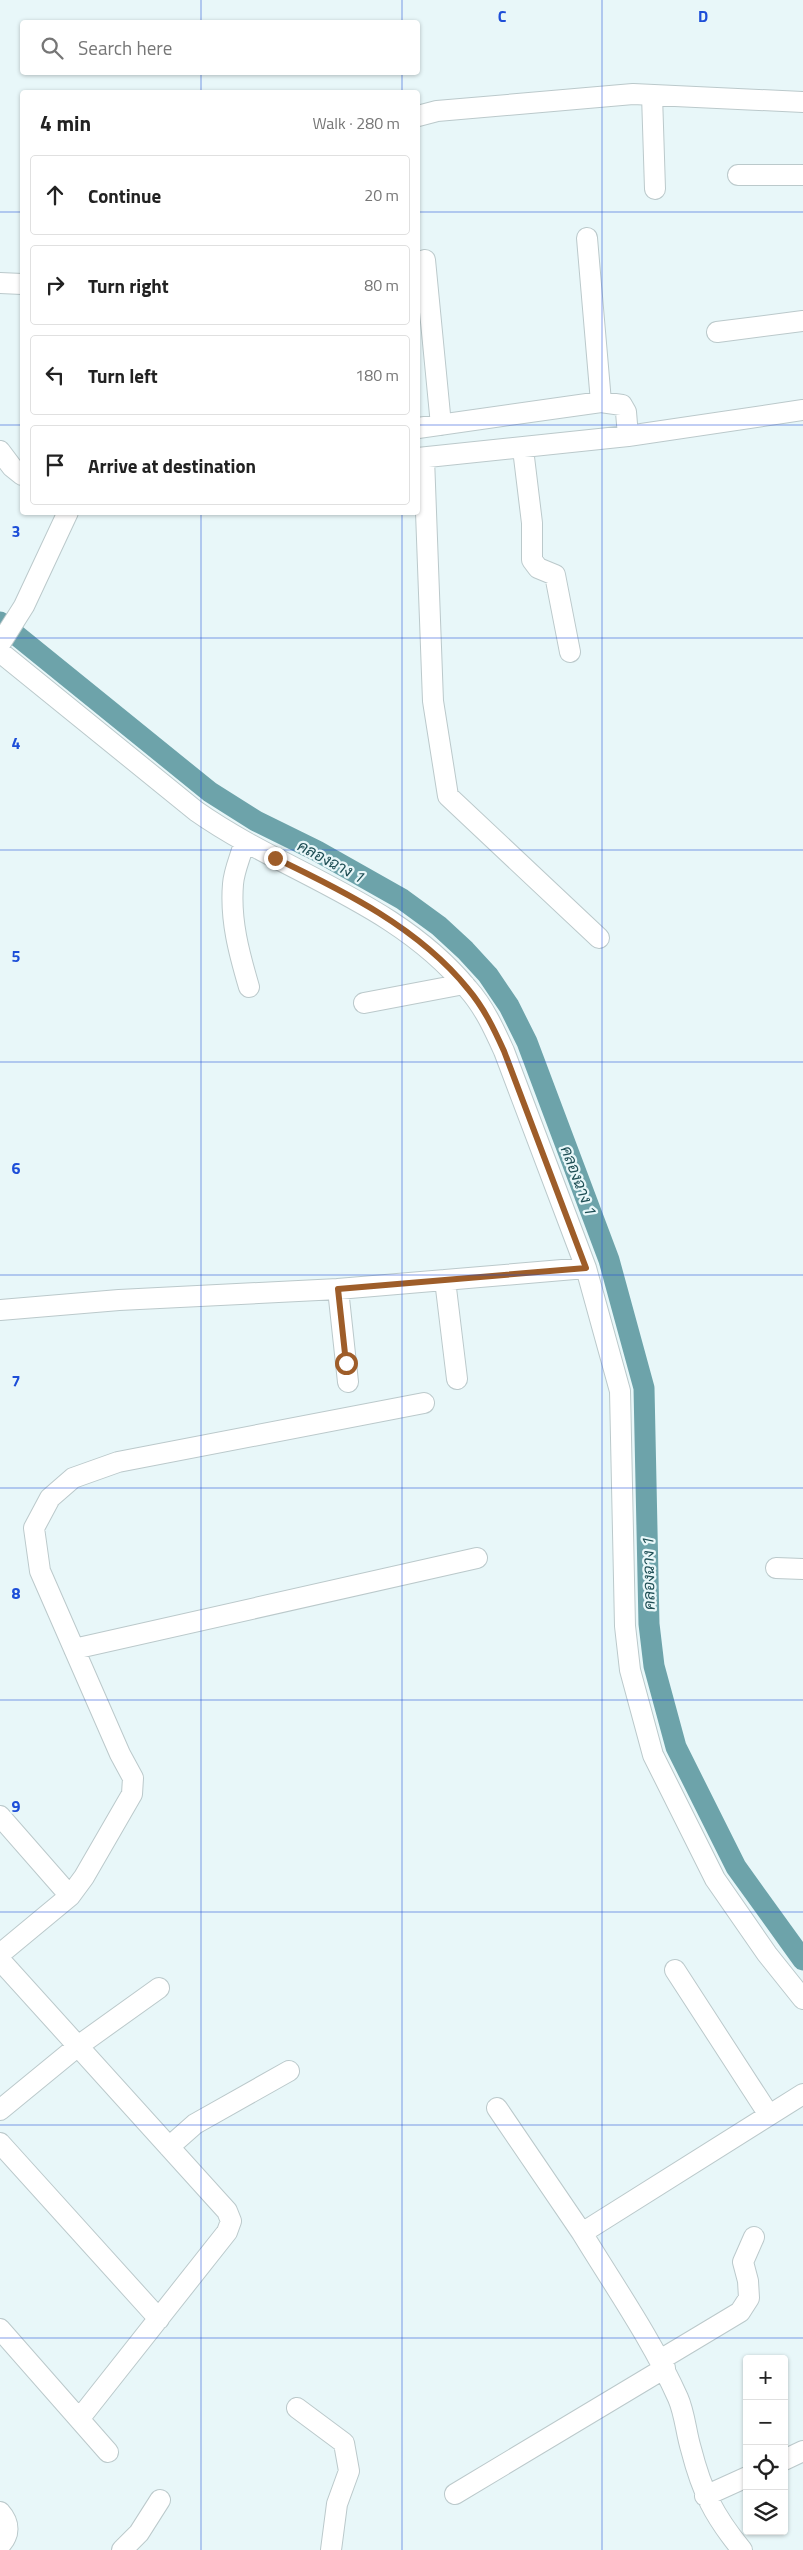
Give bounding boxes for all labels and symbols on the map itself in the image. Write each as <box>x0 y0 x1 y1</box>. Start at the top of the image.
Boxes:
text: C <box>498 4 507 28</box>
text: D <box>698 4 708 28</box>
text: 3 <box>12 519 20 543</box>
text: 4 <box>12 731 21 755</box>
water label: คลองฉาง 1 <box>293 833 369 889</box>
route end <box>264 847 287 870</box>
text: 5 <box>12 944 21 968</box>
water label: คลองฉาง 1 <box>555 1142 603 1218</box>
text: 6 <box>12 1156 21 1180</box>
route start <box>335 1352 358 1375</box>
text: 7 <box>12 1369 20 1393</box>
water label: คลองฉาง 1 <box>635 1538 661 1610</box>
text: 8 <box>12 1581 21 1605</box>
text: 9 <box>12 1794 21 1818</box>

